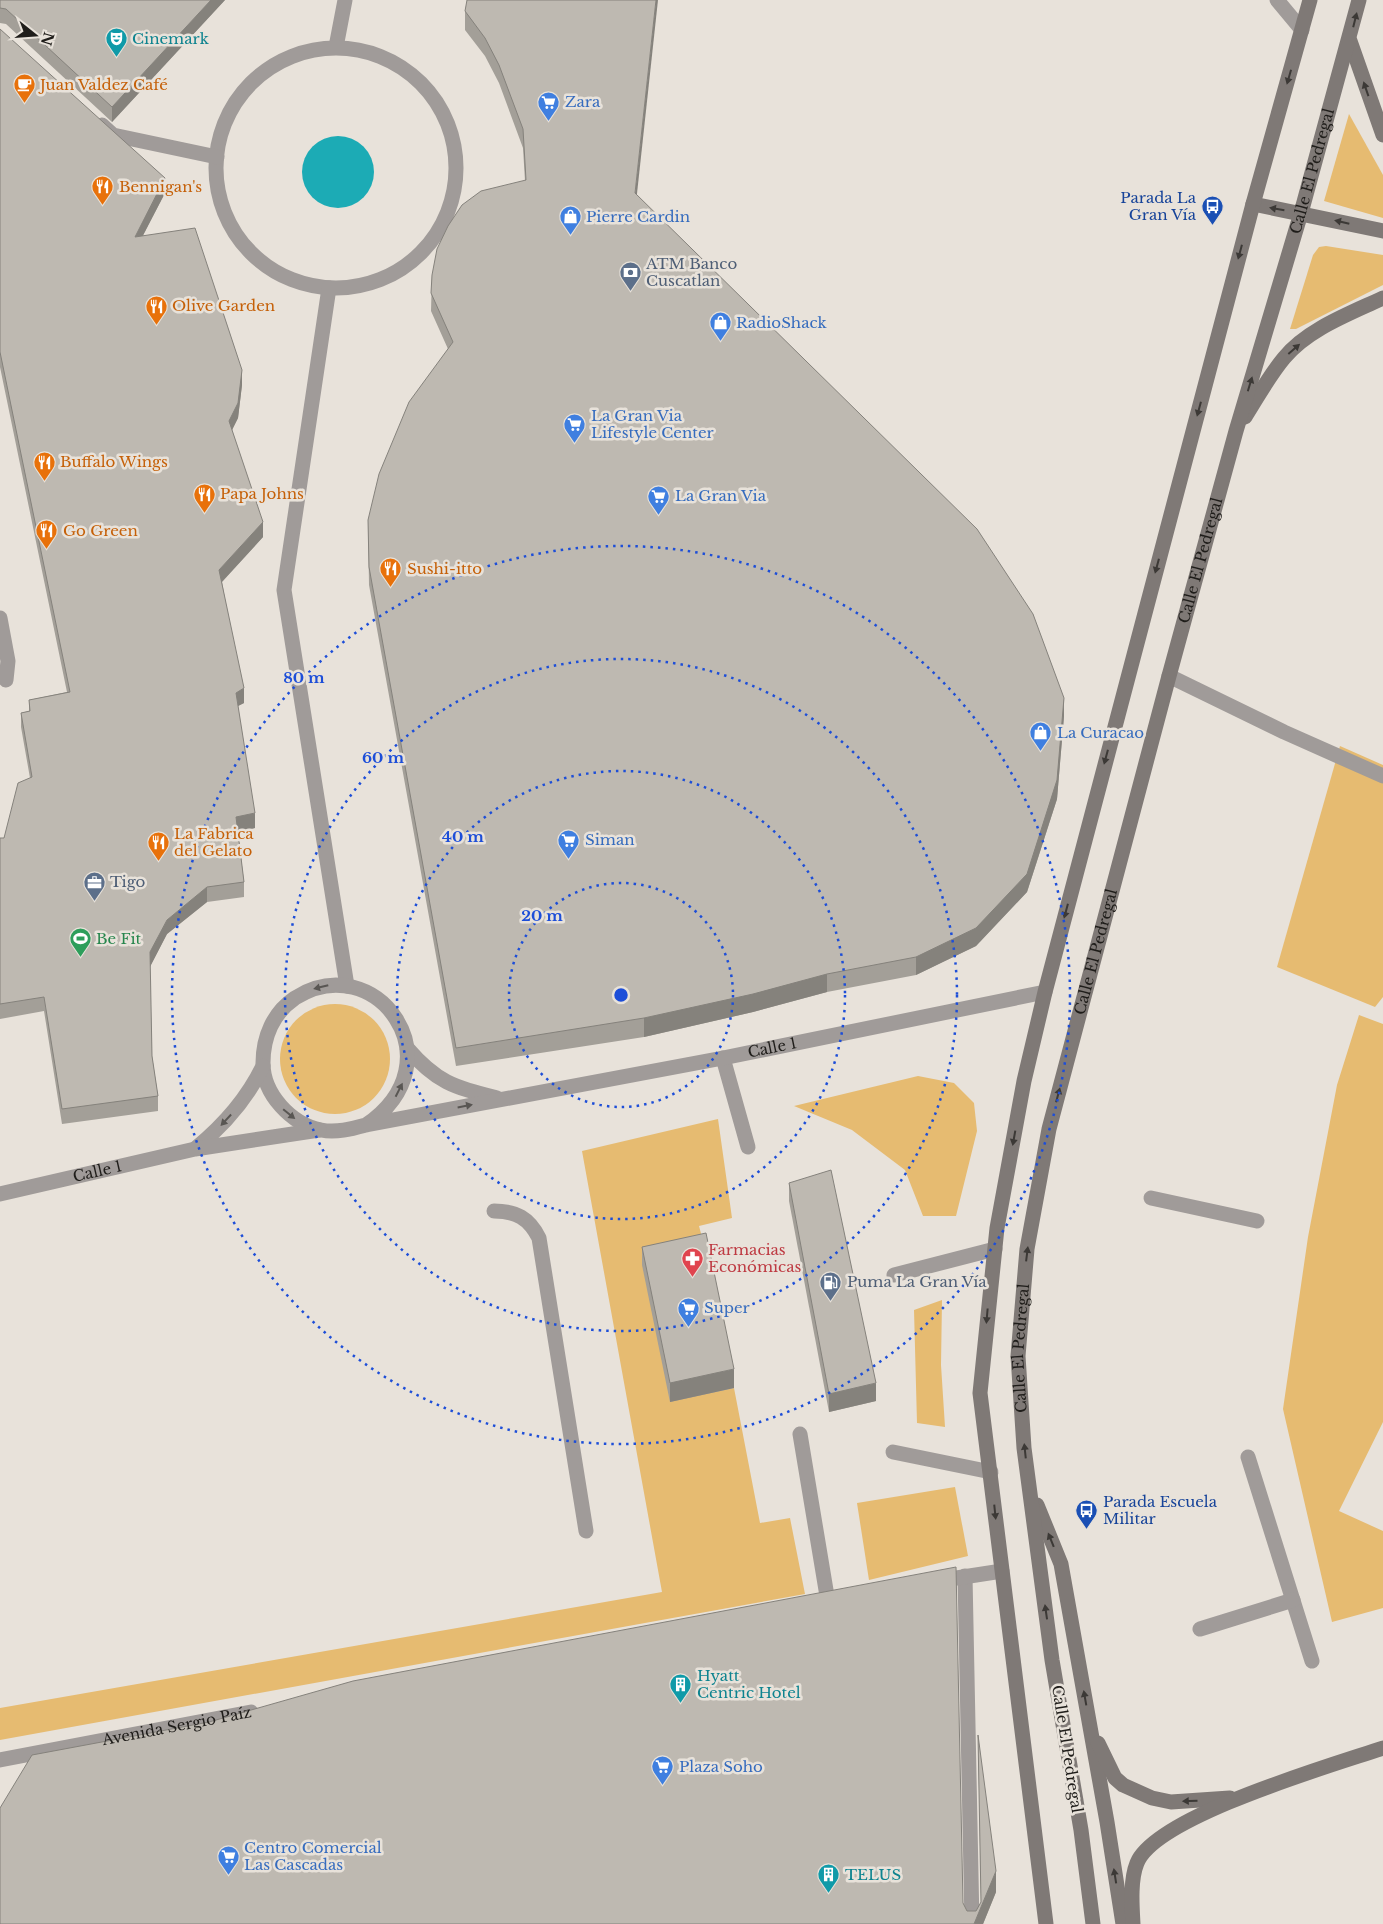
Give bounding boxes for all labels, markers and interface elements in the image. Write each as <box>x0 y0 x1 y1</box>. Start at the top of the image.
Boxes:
north arrow <box>10 10 60 60</box>
one-way arrow <box>1351 13 1359 28</box>
theatre icon: Cinemark <box>104 27 128 58</box>
place label: Cinemark <box>132 29 210 48</box>
text: N <box>37 30 58 48</box>
one-way arrow <box>1285 70 1293 85</box>
cafe icon: Juan Valdez Café <box>12 73 36 104</box>
place label: Juan Valdez Café <box>38 75 168 94</box>
one-way arrow <box>1362 81 1370 96</box>
supermarket icon: Zara <box>537 90 561 121</box>
place label: Zara <box>565 92 601 111</box>
street label: Calle El Pedregal <box>1285 106 1338 236</box>
restaurant icon: Bennigan's <box>91 175 115 206</box>
place label: Bennigan's <box>119 177 202 196</box>
place label: Parada La Gran Vía <box>1120 188 1197 224</box>
bus stop icon: Parada La Gran Vía <box>1200 195 1224 226</box>
one-way arrow <box>1269 204 1285 212</box>
shop icon: Pierre Cardin <box>558 205 582 236</box>
place label: Pierre Cardin <box>586 207 690 226</box>
one-way arrow <box>1334 218 1350 226</box>
one-way arrow <box>1236 244 1244 259</box>
place label: ATM Banco Cuscatlan <box>645 254 737 290</box>
bank icon: ATM Banco Cuscatlan <box>618 261 642 292</box>
restaurant icon: Olive Garden <box>144 294 168 325</box>
place label: Olive Garden <box>172 296 275 315</box>
shop icon: RadioShack <box>708 311 732 342</box>
place label: RadioShack <box>736 313 828 332</box>
one-way arrow <box>1288 343 1300 355</box>
one-way arrow <box>1246 376 1254 391</box>
one-way arrow <box>1194 401 1202 416</box>
place label: La Gran Via Lifestyle Center <box>591 406 715 442</box>
supermarket icon: La Gran Via Lifestyle Center <box>563 413 587 444</box>
restaurant icon: Buffalo Wings <box>32 450 56 481</box>
place label: Buffalo Wings <box>60 452 168 471</box>
restaurant icon: Papa Johns <box>192 482 216 513</box>
place label: Papa Johns <box>220 484 304 503</box>
supermarket icon: La Gran Via <box>647 484 671 515</box>
place label: La Gran Via <box>675 486 767 505</box>
street label: Calle El Pedregal <box>1174 495 1226 625</box>
restaurant icon: Go Green <box>35 519 59 550</box>
place label: Go Green <box>63 521 138 540</box>
restaurant icon: Sushi-itto <box>379 557 403 588</box>
one-way arrow <box>1153 558 1161 573</box>
place label: Sushi-itto <box>407 559 482 578</box>
text: 80 m <box>283 668 325 687</box>
shop icon: La Curacao <box>1029 721 1053 752</box>
place label: La Curacao <box>1057 723 1144 742</box>
text: 60 m <box>362 748 404 767</box>
one-way arrow <box>1102 749 1110 764</box>
place label: La Fabrica del Gelato <box>174 824 254 860</box>
text: 40 m <box>442 827 484 846</box>
supermarket icon: Siman <box>557 828 581 859</box>
place label: Siman <box>585 830 635 849</box>
restaurant icon: La Fabrica del Gelato <box>146 831 170 862</box>
office icon: Tigo <box>82 870 106 901</box>
place label: Tigo <box>110 872 146 891</box>
street label: Calle El Pedregal <box>1070 886 1121 1017</box>
one-way arrow <box>1061 904 1069 919</box>
text: 20 m <box>521 906 563 925</box>
sports icon: Be Fit <box>68 927 92 958</box>
place label: Be Fit <box>96 929 142 948</box>
one-way arrow <box>313 984 328 992</box>
centre of rings <box>612 986 630 1004</box>
street label: Calle 1 <box>746 1033 798 1062</box>
one-way arrow <box>395 1083 403 1098</box>
one-way arrow <box>1055 1087 1063 1102</box>
one-way arrow <box>458 1102 473 1110</box>
one-way arrow <box>282 1108 295 1119</box>
one-way arrow <box>220 1114 232 1126</box>
one-way arrow <box>1009 1130 1017 1146</box>
street label: Calle 1 <box>71 1156 124 1186</box>
place label: Farmacias Económicas <box>708 1240 801 1276</box>
one-way arrow <box>1023 1246 1031 1262</box>
pharmacy icon: Farmacias Económicas <box>680 1247 704 1278</box>
fuel station icon: Puma La Gran Vía <box>819 1270 843 1301</box>
place label: Puma La Gran Vía <box>847 1272 987 1291</box>
street label: Calle El Pedregal <box>1008 1283 1033 1414</box>
supermarket icon: Super <box>676 1296 700 1327</box>
place label: Super <box>704 1298 751 1317</box>
one-way arrow <box>983 1308 991 1324</box>
one-way arrow <box>1021 1442 1029 1458</box>
place label: Parada Escuela Militar <box>1103 1492 1218 1528</box>
bus stop icon: Parada Escuela Militar <box>1075 1499 1099 1530</box>
one-way arrow <box>991 1504 999 1520</box>
one-way arrow <box>1047 1533 1055 1547</box>
one-way arrow <box>1042 1603 1050 1619</box>
place label: Hyatt Centric Hotel <box>697 1666 801 1702</box>
building icon: Hyatt Centric Hotel <box>669 1673 693 1704</box>
street label: Calle El Pedregal <box>1048 1684 1087 1814</box>
one-way arrow <box>1081 1690 1089 1706</box>
street label: Avenida Sergio Paíz <box>99 1702 253 1749</box>
supermarket icon: Plaza Soho <box>651 1755 675 1786</box>
place label: Plaza Soho <box>679 1757 763 1776</box>
one-way arrow <box>1182 1797 1198 1805</box>
place label: Centro Comercial Las Cascadas <box>244 1838 382 1874</box>
supermarket icon: Centro Comercial Las Cascadas <box>216 1845 240 1876</box>
building icon: TELUS <box>817 1863 841 1894</box>
place label: TELUS <box>845 1865 901 1884</box>
one-way arrow <box>1111 1867 1119 1883</box>

